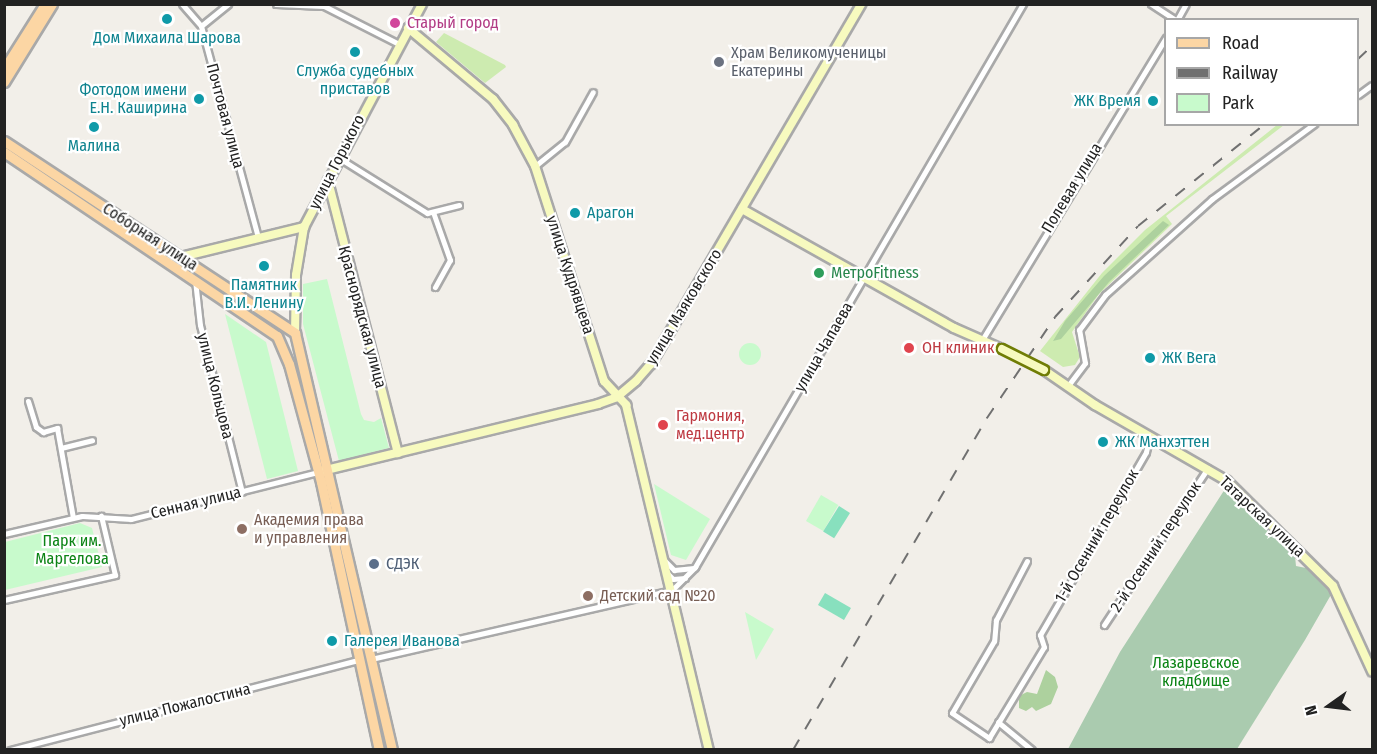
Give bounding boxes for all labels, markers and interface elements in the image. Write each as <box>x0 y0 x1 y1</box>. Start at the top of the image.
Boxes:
marker: Дом Михаила Шарова <box>160 12 174 26</box>
place label: Старый город <box>407 13 499 33</box>
marker: Старый город <box>388 16 402 30</box>
legend <box>1164 18 1359 126</box>
place label: Дом Михаила Шарова <box>93 28 241 48</box>
text: Road <box>1222 32 1259 54</box>
place label: Храм Великомученицы Екатерины <box>731 43 886 81</box>
marker: Служба судебных приставов <box>348 45 362 59</box>
marker: Храм Великомученицы Екатерины <box>712 55 726 69</box>
street label: Почтовая улица <box>202 61 248 171</box>
place label: Служба судебных приставов <box>296 61 414 99</box>
text: Railway <box>1222 62 1278 84</box>
place label: Фотодом имени Е.Н. Каширина <box>80 80 187 118</box>
place label: ЖК Время <box>1074 91 1141 111</box>
marker: Фотодом имени Е.Н. Каширина <box>192 92 206 106</box>
text: Park <box>1222 92 1254 114</box>
marker: ЖК Время <box>1146 94 1160 108</box>
street label: улица Горького <box>305 111 369 213</box>
marker: Малина <box>87 120 101 134</box>
place label: Малина <box>68 136 120 156</box>
street label: Полевая улица <box>1038 140 1106 236</box>
street label: Соборная улица <box>99 199 201 275</box>
place label: Арагон <box>587 203 634 223</box>
marker: Арагон <box>568 206 582 220</box>
street label: улица Кудрявцева <box>542 213 598 337</box>
street label: Краснорядская улица <box>334 244 390 390</box>
street label: улица Маяковского <box>642 246 726 368</box>
marker: Памятник В.И. Ленину <box>257 259 271 273</box>
place label: МетроFitness <box>831 263 919 283</box>
marker: МетроFitness <box>812 266 826 280</box>
place label: Памятник В.И. Ленину <box>224 275 304 313</box>
street label: улица Чапаева <box>791 299 857 395</box>
street label: улица Кольцова <box>193 331 237 441</box>
place label: ОН клиник <box>922 338 994 358</box>
marker: ОН клиник <box>900 339 918 357</box>
place label: ЖК Вега <box>1162 348 1216 368</box>
marker: ЖК Вега <box>1143 351 1157 365</box>
place label: Гармония, мед.центр <box>676 406 745 444</box>
marker: Гармония, мед.центр <box>654 416 672 434</box>
place label: ЖК Манхэттен <box>1115 432 1210 452</box>
marker: ЖК Манхэттен <box>1096 435 1110 449</box>
street label: 1-й Осенний переулок <box>1051 466 1143 606</box>
street label: Татарская улица <box>1215 472 1309 562</box>
street label: 2-й Осенний переулок <box>1107 478 1205 616</box>
street label: Сенная улица <box>149 483 243 523</box>
place label: Академия права и управления <box>254 510 364 548</box>
marker: Академия права и управления <box>235 522 249 536</box>
park label: Парк им. Маргелова <box>35 531 109 569</box>
place label: СДЭК <box>386 554 419 574</box>
marker: СДЭК <box>367 557 381 571</box>
place label: Детский сад №20 <box>600 586 716 606</box>
marker: Детский сад №20 <box>581 589 595 603</box>
place label: Галерея Иванова <box>344 631 460 651</box>
marker: Галерея Иванова <box>325 634 339 648</box>
park label: Лазаревское кладбище <box>1153 653 1239 691</box>
north arrow <box>1299 676 1359 736</box>
street label: улица Пожалостина <box>117 679 253 731</box>
text: N <box>1301 704 1321 717</box>

